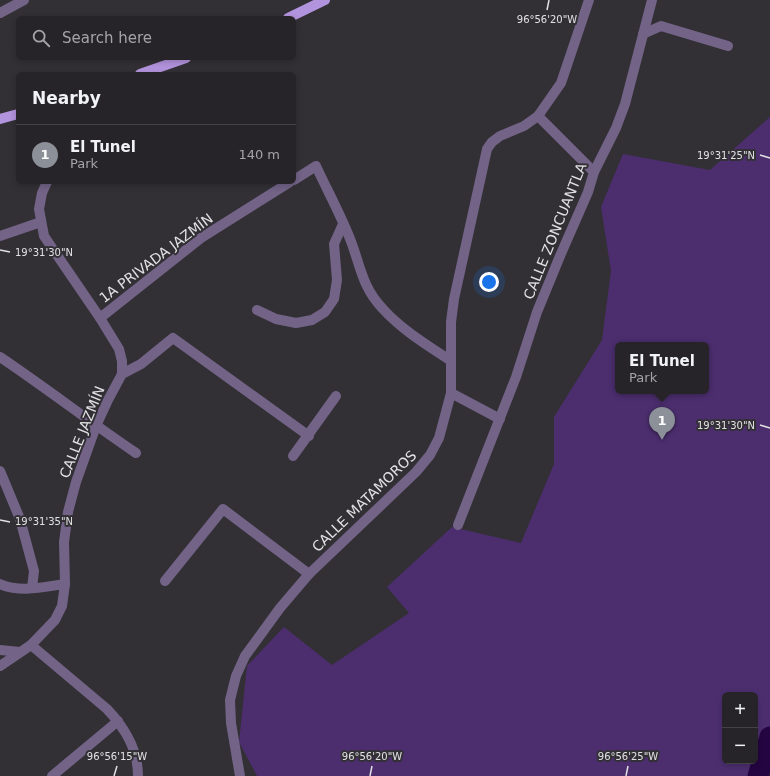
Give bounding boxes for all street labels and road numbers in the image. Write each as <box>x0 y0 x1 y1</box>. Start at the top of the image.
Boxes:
street label: CALLE ZONCUANTLA <box>520 160 590 302</box>
street label: 1A PRIVADA JAZMÍN <box>96 210 216 306</box>
street label: CALLE JAZMÍN <box>56 384 108 480</box>
street label: CALLE MATAMOROS <box>309 447 419 555</box>

